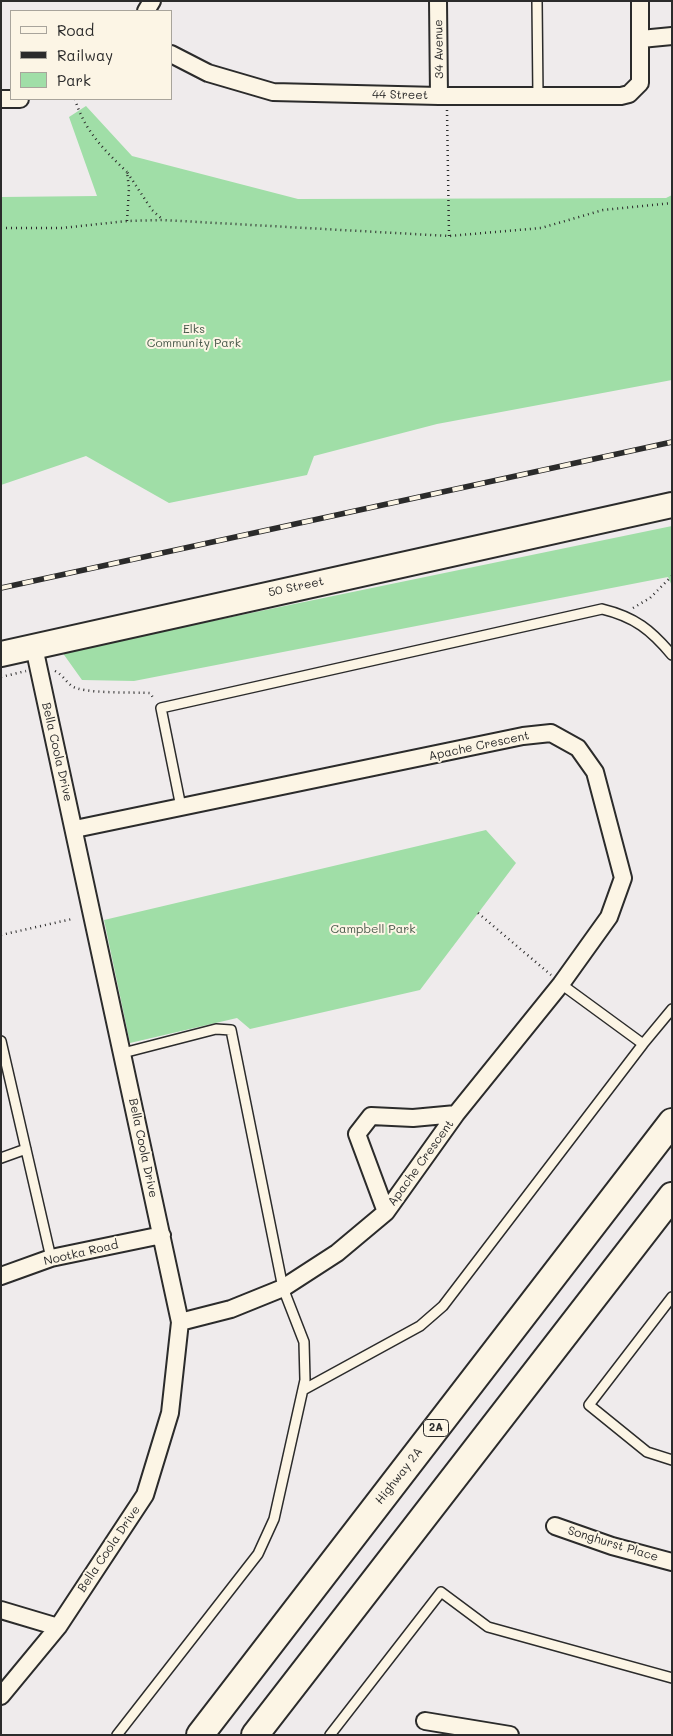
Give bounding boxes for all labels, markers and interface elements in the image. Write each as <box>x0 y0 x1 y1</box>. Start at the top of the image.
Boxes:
legend <box>10 10 172 100</box>
street label: 34 Avenue <box>431 19 447 79</box>
text: Road <box>57 20 94 40</box>
text: Railway <box>57 45 113 65</box>
text: Park <box>57 70 91 90</box>
street label: 44 Street <box>372 87 428 103</box>
park label: Elks Community Park <box>147 322 241 350</box>
street label: 50 Street <box>267 574 325 600</box>
street label: Bella Coola Drive <box>39 701 75 803</box>
street label: Apache Crescent <box>427 728 531 764</box>
park label: Campbell Park <box>330 922 416 936</box>
street label: Bella Coola Drive <box>125 1097 161 1199</box>
street label: Apache Crescent <box>385 1117 457 1209</box>
street label: Nootka Road <box>42 1237 120 1269</box>
road number: 2A <box>424 1420 448 1436</box>
street label: Highway 2A <box>372 1445 426 1507</box>
street label: Bella Coola Drive <box>75 1503 143 1595</box>
street label: Songhurst Place <box>566 1523 660 1565</box>

